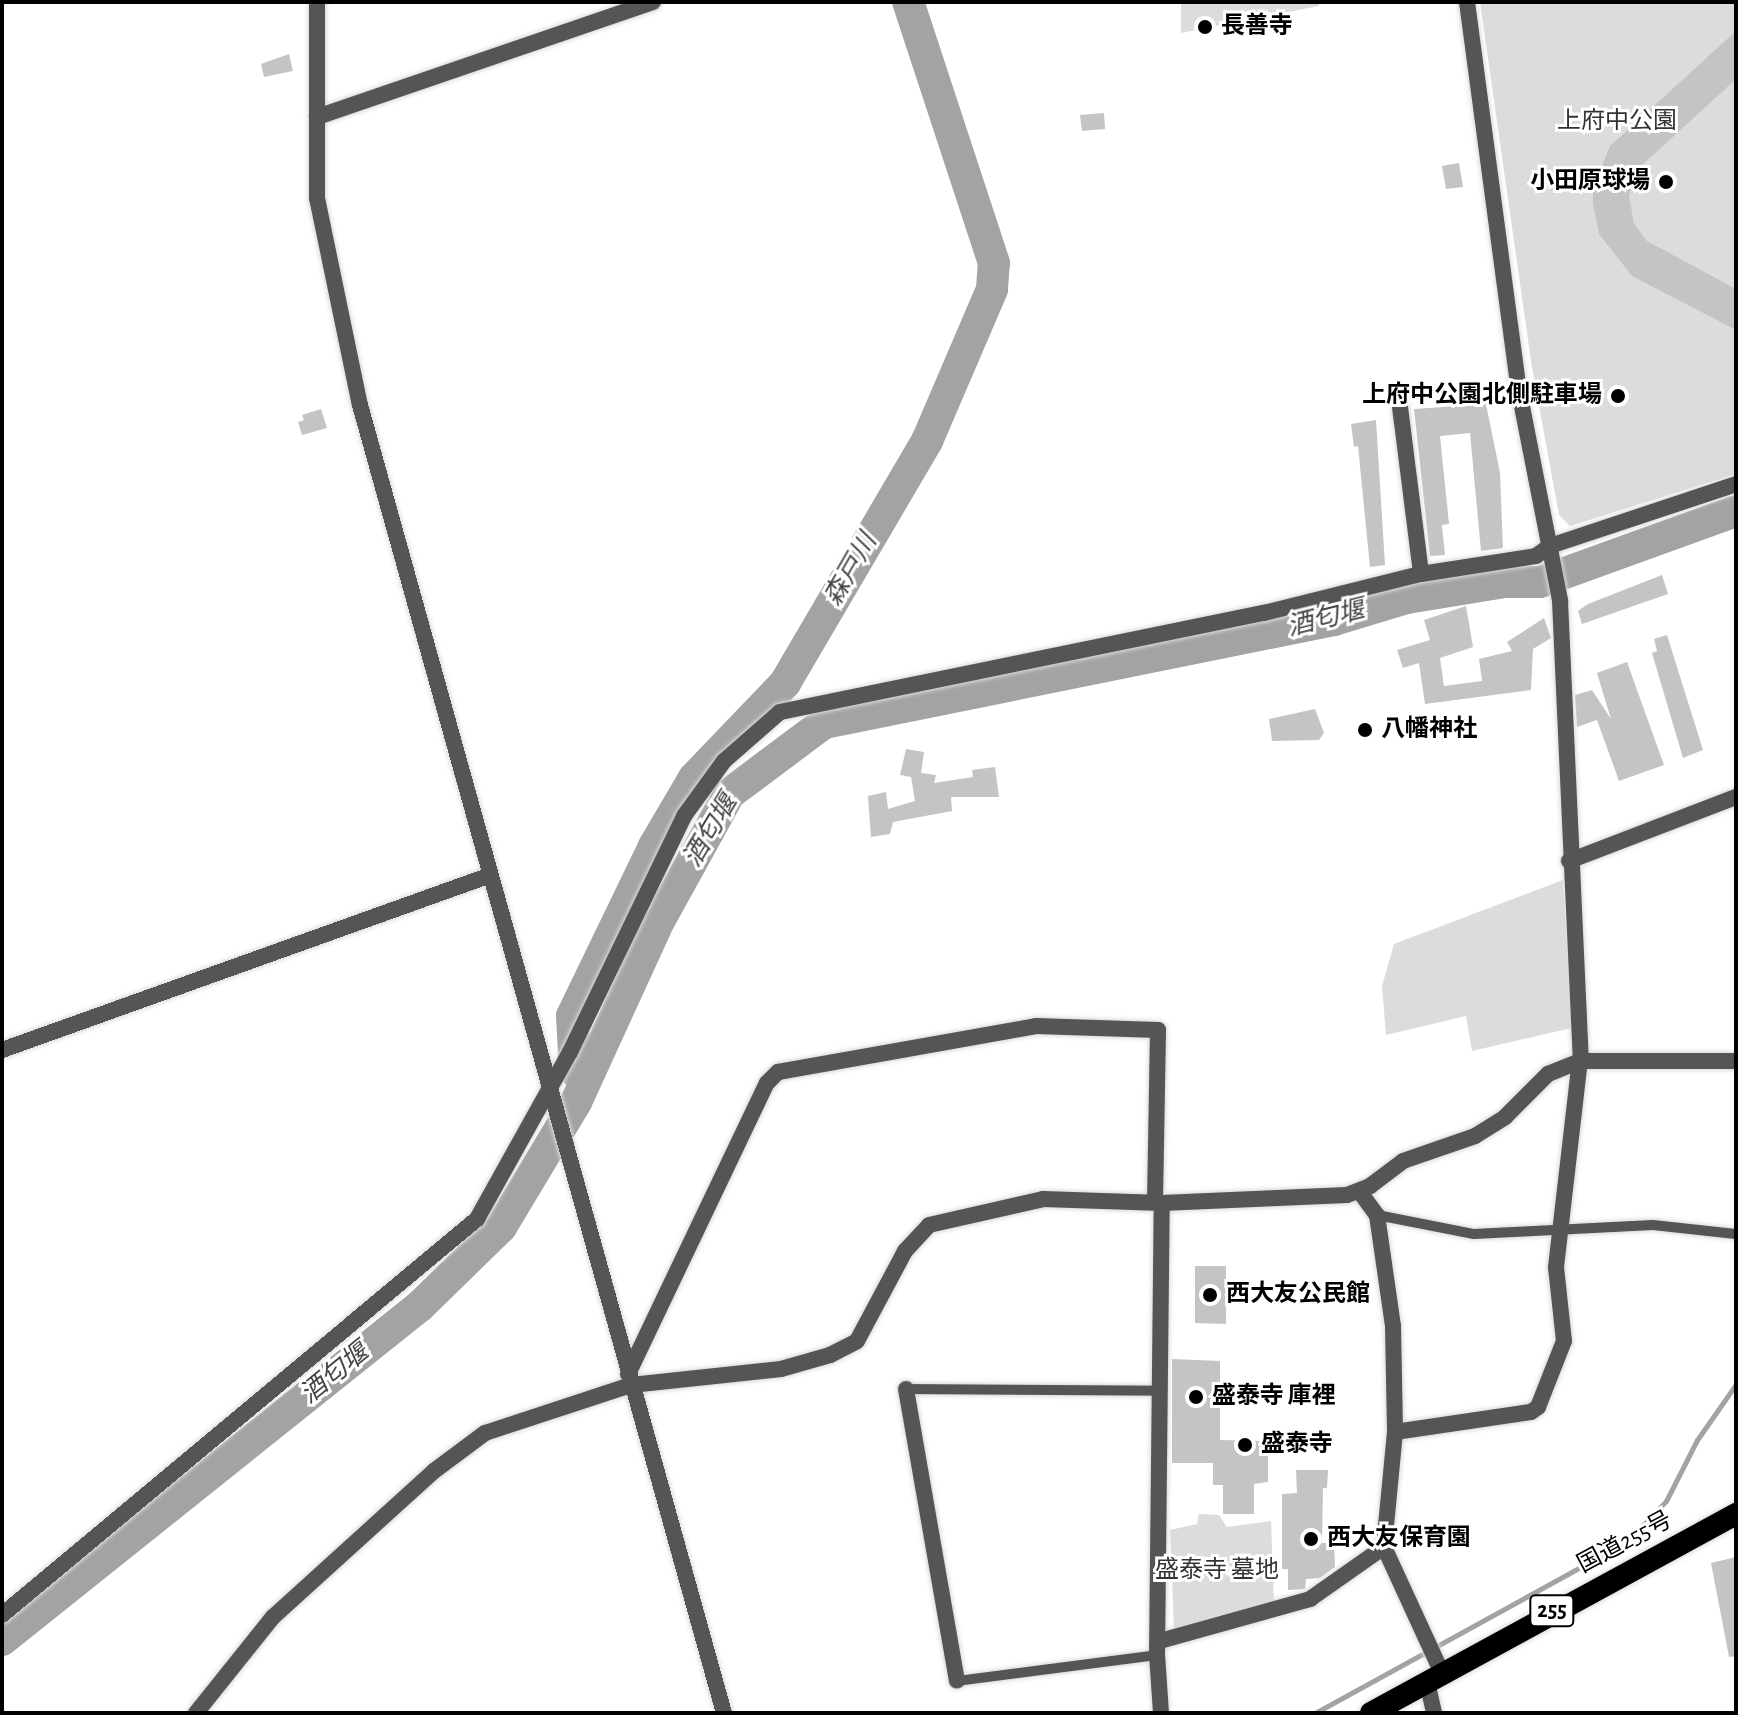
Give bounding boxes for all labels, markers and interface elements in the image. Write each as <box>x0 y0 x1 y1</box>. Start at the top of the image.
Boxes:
place label: 長善寺 <box>1221 13 1293 41</box>
marker: 長善寺 <box>1196 18 1214 36</box>
park label: 上府中公園 <box>1557 108 1677 136</box>
place label: 小田原球場 <box>1530 168 1650 196</box>
marker: 小田原球場 <box>1657 173 1675 191</box>
place label: 上府中公園北側駐車場 <box>1362 382 1602 410</box>
marker: 上府中公園北側駐車場 <box>1609 387 1627 405</box>
water label: 森戸川 <box>818 528 884 612</box>
water label: 酒匂堰 <box>1284 594 1368 644</box>
place label: 八幡神社 <box>1381 716 1477 744</box>
marker: 八幡神社 <box>1356 721 1374 739</box>
water label: 酒匂堰 <box>678 790 744 872</box>
place label: 西大友公民館 <box>1226 1281 1370 1309</box>
marker: 西大友公民館 <box>1201 1286 1219 1304</box>
water label: 酒匂堰 <box>295 1337 375 1411</box>
place label: 盛泰寺 庫裡 <box>1212 1383 1336 1411</box>
marker: 盛泰寺 庫裡 <box>1187 1388 1205 1406</box>
place label: 盛泰寺 <box>1261 1431 1333 1459</box>
marker: 盛泰寺 <box>1236 1436 1254 1454</box>
street label: 国道255号 <box>1573 1506 1677 1580</box>
place label: 西大友保育園 <box>1327 1525 1471 1553</box>
marker: 西大友保育園 <box>1302 1530 1320 1548</box>
park label: 盛泰寺 墓地 <box>1155 1557 1279 1585</box>
road number: 255 <box>1528 1593 1576 1629</box>

